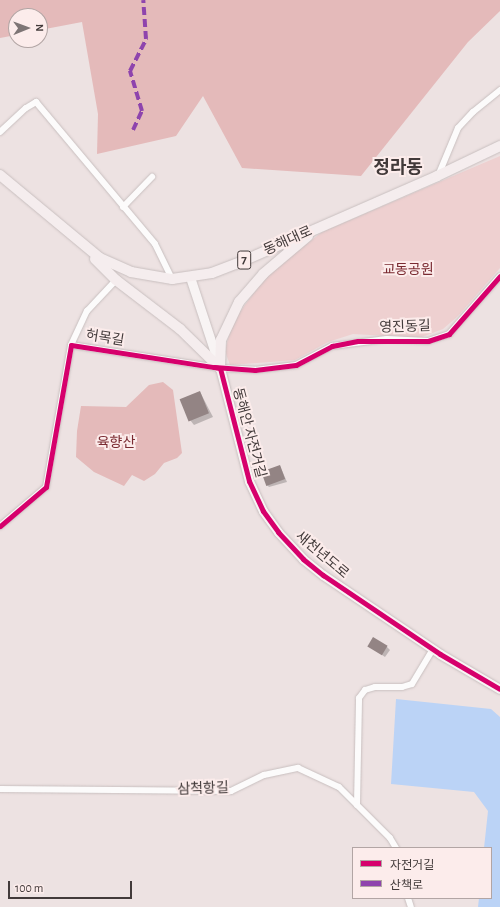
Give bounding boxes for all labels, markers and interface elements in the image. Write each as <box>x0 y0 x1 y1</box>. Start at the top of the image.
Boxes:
north arrow <box>8 8 48 48</box>
text: N <box>34 24 45 32</box>
district label: 정라동 <box>373 157 423 179</box>
street label: 동해대로 <box>261 223 315 259</box>
road number: 7 <box>237 249 251 271</box>
park label: 교동공원 <box>382 262 434 278</box>
street label: 영진동길 <box>379 318 431 336</box>
street label: 허목길 <box>85 327 125 349</box>
street label: 동해안 자전거길 <box>229 386 269 480</box>
park label: 육향산 <box>97 435 135 451</box>
street label: 새천년도로 <box>292 528 352 582</box>
street label: 삼척항길 <box>177 780 229 798</box>
legend <box>352 847 492 899</box>
text: 자전거길 <box>390 859 434 871</box>
scale bar <box>10 873 134 899</box>
text: 산책로 <box>390 879 423 891</box>
text: 100 m <box>15 882 43 894</box>

